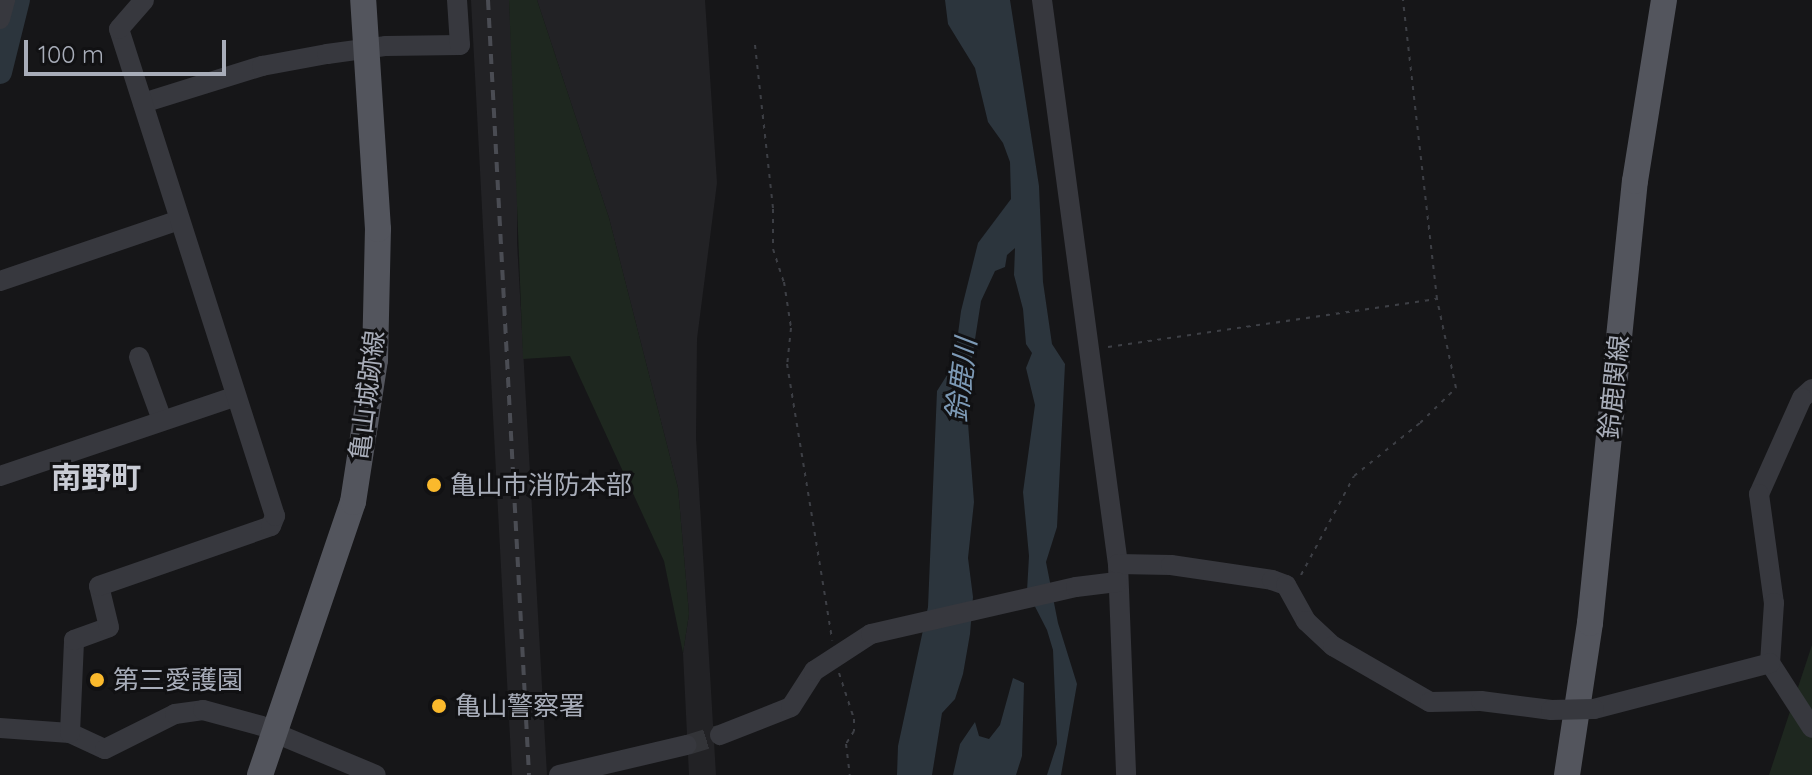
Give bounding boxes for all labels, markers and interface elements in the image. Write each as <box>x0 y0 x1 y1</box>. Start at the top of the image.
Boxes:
scale bar <box>28 24 230 74</box>
text: 100 m <box>38 39 104 69</box>
street label: 亀山城跡線 <box>344 329 390 461</box>
street label: 鈴鹿関線 <box>1593 334 1635 440</box>
water label: 鈴鹿川 <box>939 336 983 424</box>
district label: 南野町 <box>51 459 141 495</box>
place label: 亀山市消防本部 <box>450 469 632 501</box>
marker: 亀山市消防本部 <box>425 476 443 494</box>
place label: 第三愛護園 <box>113 664 243 696</box>
marker: 第三愛護園 <box>88 671 106 689</box>
place label: 亀山警察署 <box>455 690 585 722</box>
marker: 亀山警察署 <box>430 697 448 715</box>

